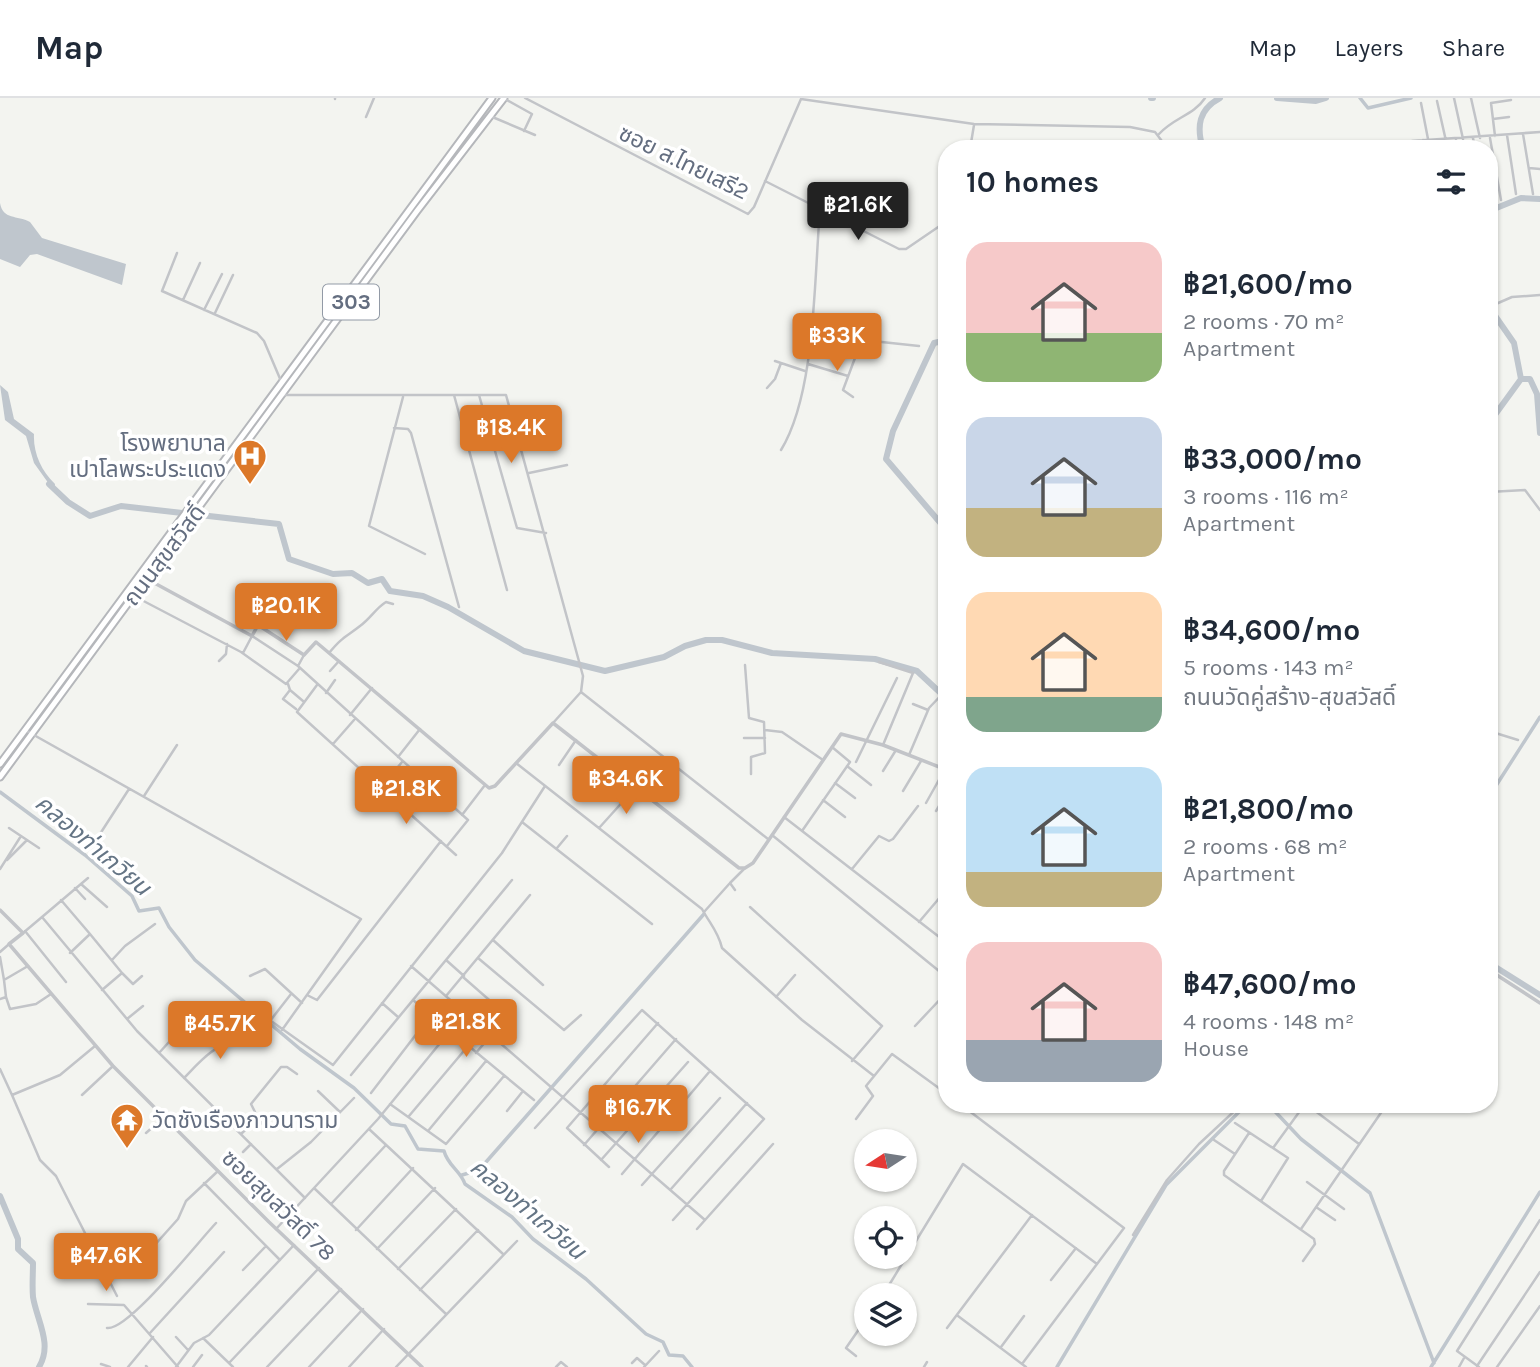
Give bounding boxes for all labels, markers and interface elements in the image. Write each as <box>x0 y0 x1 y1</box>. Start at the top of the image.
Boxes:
text: Map <box>35 29 103 67</box>
text: Map <box>1249 34 1297 62</box>
text: Layers <box>1335 34 1404 62</box>
text: Share <box>1442 34 1505 62</box>
street label: ซอย ส.ไทยเสรี2 <box>614 119 753 206</box>
icon: filters <box>1432 163 1470 201</box>
text: 10 homes <box>966 164 1099 200</box>
pin: ฿21.6K <box>801 183 915 242</box>
text: ฿21.6K <box>823 191 893 218</box>
text: ฿21,600/mo <box>1183 266 1353 302</box>
icon: home <box>1022 270 1106 354</box>
road number: 303 <box>323 284 379 320</box>
text: 2 rooms · 70 m² <box>1183 308 1345 335</box>
pin: ฿33K <box>796 314 878 373</box>
text: ฿33K <box>808 322 866 349</box>
text: Apartment <box>1183 335 1295 362</box>
pin: ฿18.4K <box>454 406 568 465</box>
text: ฿18.4K <box>476 414 546 441</box>
place label: โรงพยาบาล เปาโลพระประแดง <box>69 430 226 483</box>
hospital icon: โรงพยาบาล เปาโลพระประแดง <box>231 437 269 486</box>
text: ฿33,000/mo <box>1183 441 1362 477</box>
icon: home <box>1022 445 1106 529</box>
text: 3 rooms · 116 m² <box>1183 483 1349 510</box>
street label: ถนนสุขสวัสดิ์ <box>117 499 211 611</box>
text: Apartment <box>1183 510 1295 537</box>
pin: ฿20.1K <box>229 584 343 643</box>
text: ฿20.1K <box>251 592 321 619</box>
text: ฿34,600/mo <box>1183 612 1360 648</box>
icon: home <box>1022 620 1106 704</box>
text: 5 rooms · 143 m² <box>1183 654 1354 681</box>
text: ถนนวัดคู่สร้าง-สุขสวัสดิ์ <box>1183 684 1396 711</box>
pin: ฿34.6K <box>569 756 683 816</box>
text: ฿34.6K <box>588 765 664 792</box>
pin: ฿21.8K <box>349 766 463 826</box>
text: ฿21.8K <box>371 775 441 802</box>
water label: คลองท่าเกวียน <box>30 789 157 902</box>
text: ฿21,800/mo <box>1183 791 1354 827</box>
icon: home <box>1022 795 1106 879</box>
text: 2 rooms · 68 m² <box>1183 833 1347 860</box>
text: Apartment <box>1183 860 1295 887</box>
text: ฿47,600/mo <box>1183 966 1357 1002</box>
icon: home <box>1022 970 1106 1054</box>
pin: ฿21.8K <box>409 1000 523 1059</box>
pin: ฿45.7K <box>163 1002 277 1061</box>
text: ฿21.8K <box>431 1008 501 1035</box>
text: 4 rooms · 148 m² <box>1183 1008 1354 1035</box>
text: ฿45.7K <box>184 1010 256 1037</box>
text: House <box>1183 1035 1249 1062</box>
pin: ฿16.7K <box>581 1086 695 1145</box>
text: ฿16.7K <box>605 1094 671 1121</box>
temple icon: วัดชังเรืองภาวนาราม <box>108 1101 146 1150</box>
place label: วัดชังเรืองภาวนาราม <box>152 1107 338 1134</box>
north arrow <box>854 1129 917 1192</box>
map controls <box>854 1129 917 1346</box>
street label: ซอยสุขสวัสดิ์ 78 <box>216 1144 342 1266</box>
water label: คลองท่าเกวียน <box>465 1153 592 1266</box>
button: locate <box>854 1206 917 1269</box>
pin: ฿47.6K <box>49 1234 163 1293</box>
text: ฿47.6K <box>70 1242 142 1269</box>
button: layers <box>854 1283 917 1346</box>

